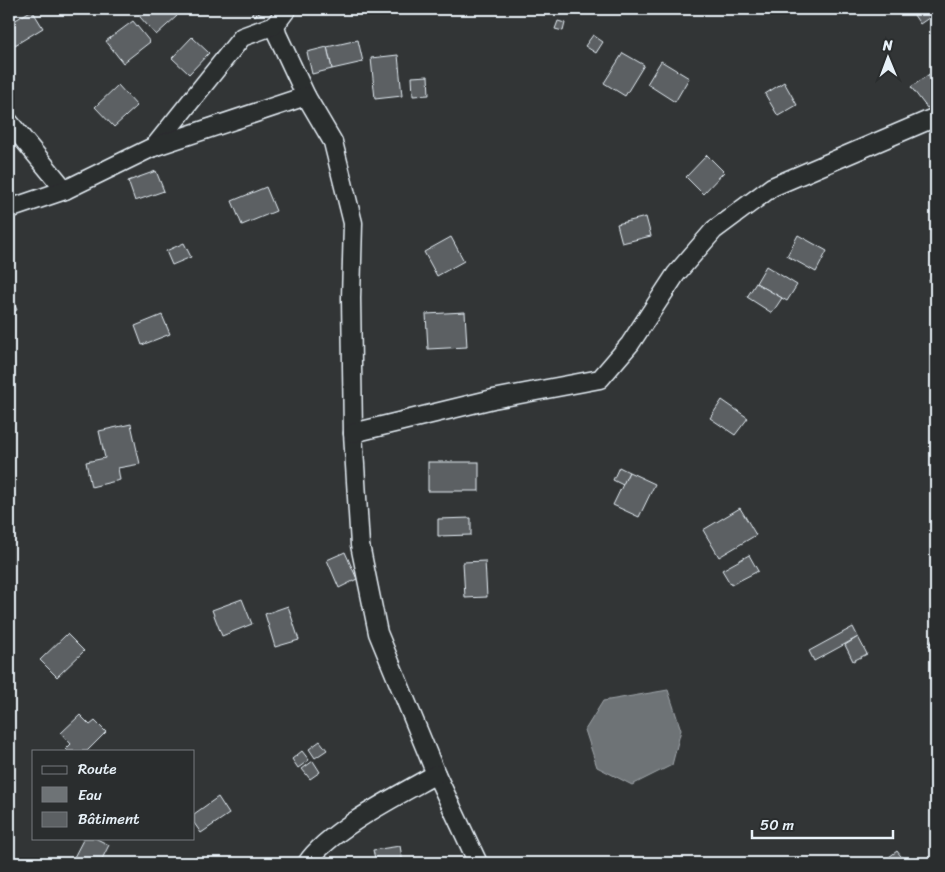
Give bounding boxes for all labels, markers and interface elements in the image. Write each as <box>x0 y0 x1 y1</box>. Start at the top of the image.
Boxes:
north arrow <box>862 32 912 82</box>
text: N <box>882 33 893 58</box>
legend <box>32 750 195 840</box>
text: Route <box>78 756 117 782</box>
text: Eau <box>78 782 102 808</box>
text: Bâtiment <box>78 806 140 832</box>
scale bar <box>752 807 894 839</box>
text: 50 m <box>760 812 795 838</box>

